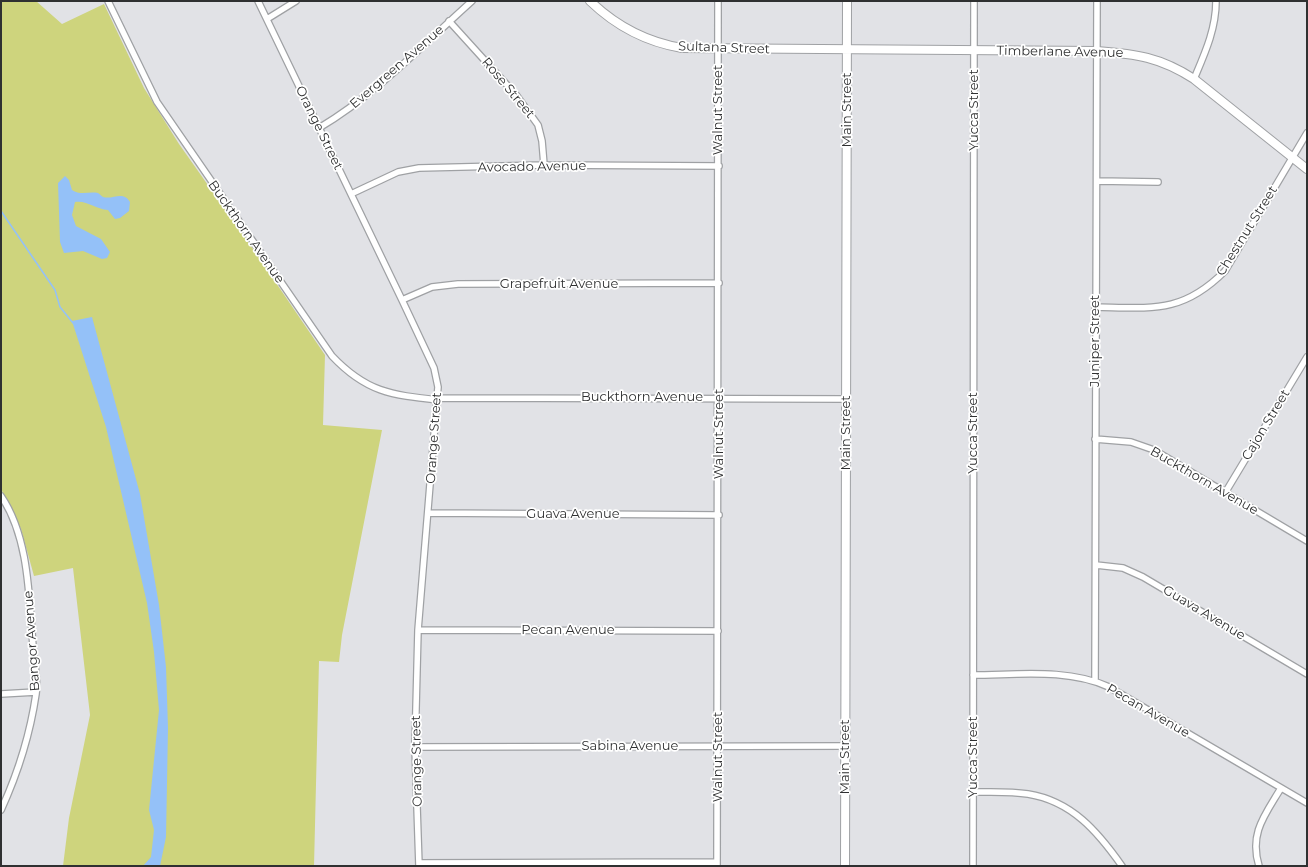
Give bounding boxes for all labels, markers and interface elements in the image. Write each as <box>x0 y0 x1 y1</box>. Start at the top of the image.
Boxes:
street label: Evergreen Avenue <box>347 22 447 112</box>
street label: Sultana Street <box>678 39 770 57</box>
street label: Timberlane Avenue <box>996 43 1124 61</box>
street label: Rose Street <box>478 54 538 122</box>
street label: Walnut Street <box>710 65 726 155</box>
street label: Yucca Street <box>966 69 982 151</box>
street label: Main Street <box>839 72 855 148</box>
street label: Orange Street <box>292 83 346 173</box>
street label: Avocado Avenue <box>478 158 586 176</box>
street label: Buckthorn Avenue <box>205 178 287 286</box>
street label: Chestnut Street <box>1213 183 1281 279</box>
street label: Grapefruit Avenue <box>500 276 618 292</box>
street label: Juniper Street <box>1087 295 1103 387</box>
street label: Cajon Street <box>1239 387 1293 463</box>
street label: Buckthorn Avenue <box>581 389 703 405</box>
street label: Walnut Street <box>711 389 727 479</box>
street label: Orange Street <box>423 392 445 484</box>
street label: Yucca Street <box>965 392 981 474</box>
street label: Main Street <box>838 395 854 471</box>
street label: Buckthorn Avenue <box>1147 444 1261 518</box>
street label: Guava Avenue <box>526 506 620 522</box>
street label: Guava Avenue <box>1160 582 1248 644</box>
street label: Bangor Avenue <box>21 590 43 692</box>
street label: Pecan Avenue <box>521 622 615 638</box>
street label: Pecan Avenue <box>1104 681 1192 741</box>
street label: Walnut Street <box>710 712 726 802</box>
street label: Orange Street <box>408 715 426 807</box>
street label: Yucca Street <box>965 716 981 798</box>
street label: Main Street <box>837 719 853 795</box>
street label: Sabina Avenue <box>582 738 678 754</box>

